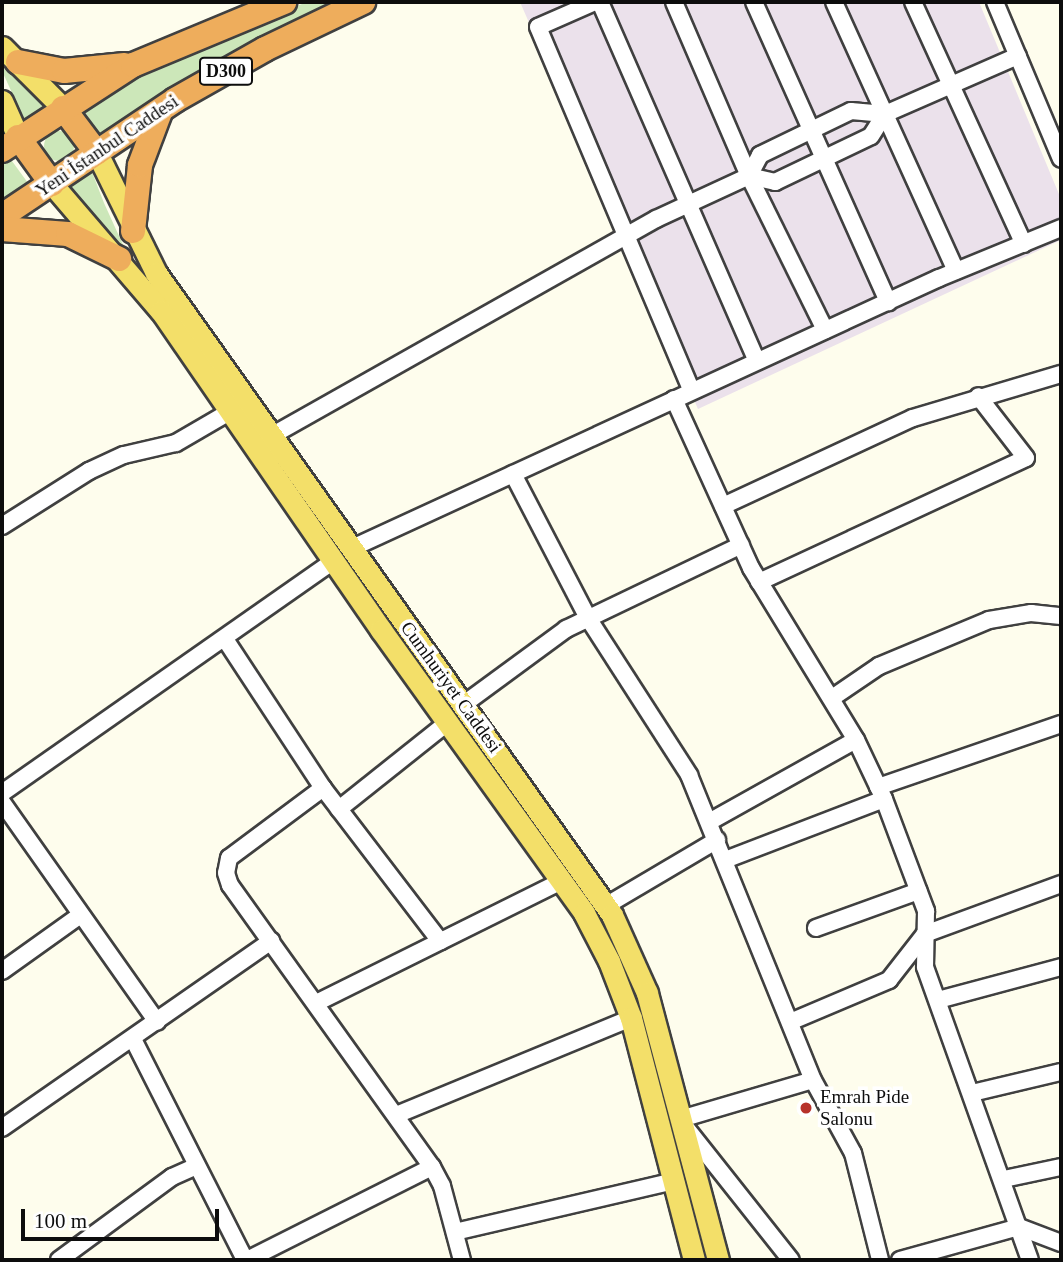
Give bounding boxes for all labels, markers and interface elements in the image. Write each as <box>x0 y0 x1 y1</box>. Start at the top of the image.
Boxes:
road number: D300 <box>198 56 254 86</box>
street label: Yeni İstanbul Caddesi <box>31 90 183 202</box>
street label: Cumhuriyet Caddesi <box>396 617 506 757</box>
place label: Emrah Pide Salonu <box>820 1086 909 1130</box>
marker: Emrah Pide Salonu <box>798 1100 814 1116</box>
scale bar <box>24 1196 222 1240</box>
text: 100 m <box>34 1209 87 1233</box>

